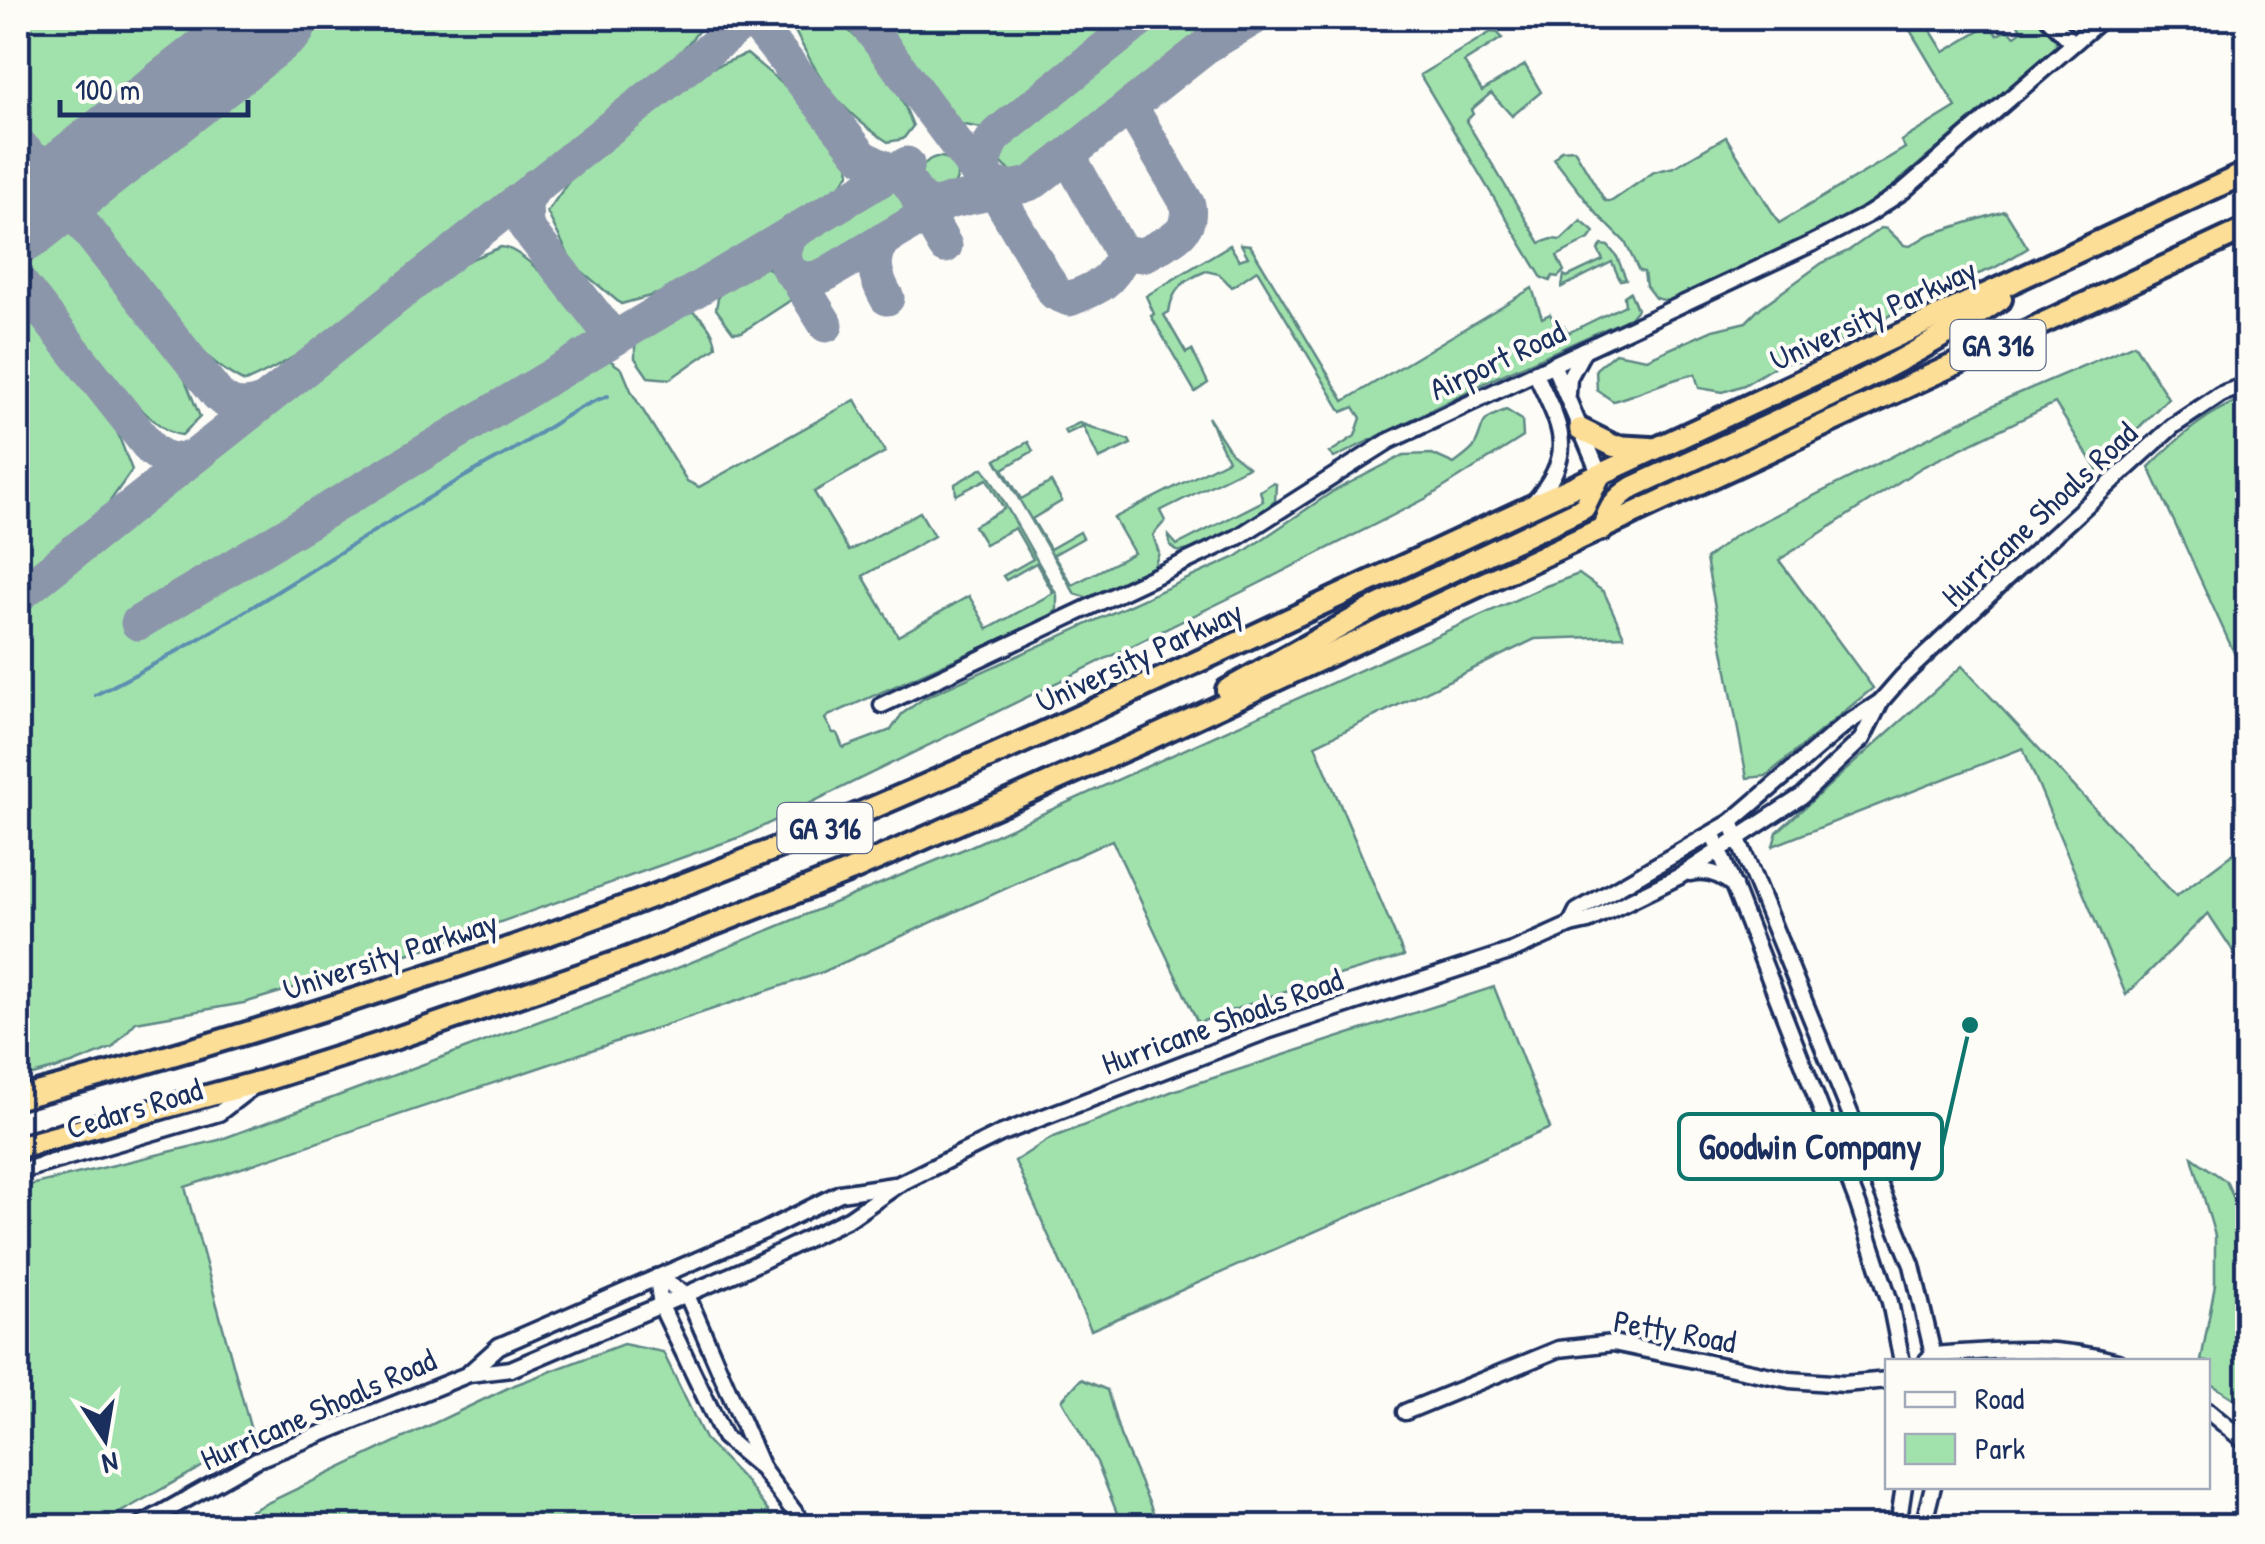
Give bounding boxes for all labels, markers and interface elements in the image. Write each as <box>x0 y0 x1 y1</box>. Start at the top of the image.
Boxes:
scale bar <box>60 55 248 117</box>
text: 100 m <box>75 69 140 109</box>
street label: University Parkway <box>1763 247 1983 381</box>
street label: Airport Road <box>1422 310 1572 410</box>
road number: GA 316 <box>1950 320 2046 370</box>
street label: Hurricane Shoals Road <box>1932 412 2146 616</box>
street label: University Parkway <box>1029 589 1249 723</box>
road number: GA 316 <box>778 803 872 853</box>
street label: University Parkway <box>277 900 503 1010</box>
street label: Hurricane Shoals Road <box>1096 957 1348 1085</box>
street label: Cedars Road <box>61 1067 207 1149</box>
callout: Goodwin Company <box>1679 1114 1942 1179</box>
text: Goodwin Company <box>1699 1123 1922 1171</box>
street label: Petty Road <box>1610 1299 1740 1363</box>
street label: Hurricane Shoals Road <box>194 1338 442 1480</box>
legend <box>1885 1359 2210 1489</box>
text: Road <box>1975 1378 2024 1418</box>
north arrow <box>55 1389 155 1489</box>
text: Park <box>1975 1428 2025 1468</box>
text: N <box>99 1443 121 1484</box>

